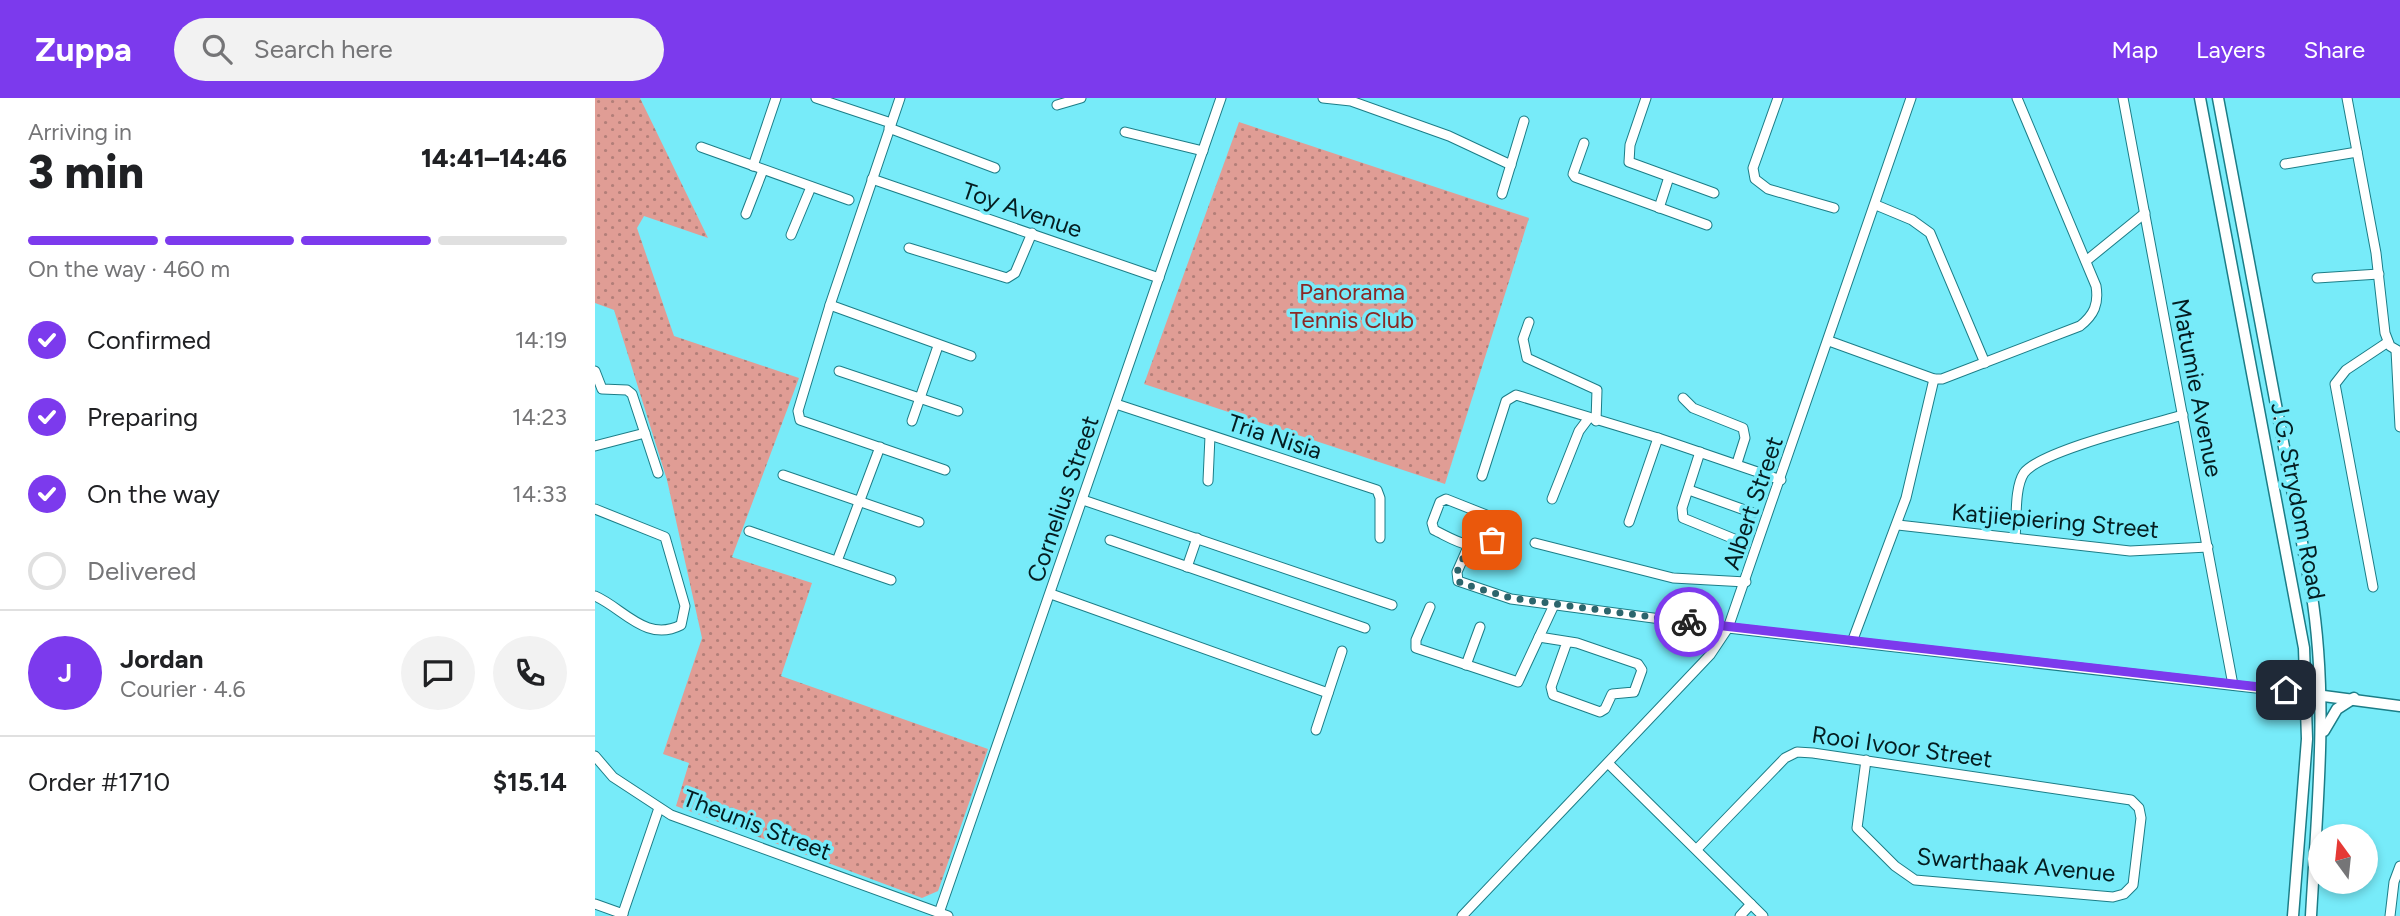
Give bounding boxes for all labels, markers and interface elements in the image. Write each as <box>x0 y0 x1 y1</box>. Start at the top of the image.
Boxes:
search box <box>174 18 664 81</box>
text: Zuppa <box>35 30 132 69</box>
icon: search <box>198 30 236 68</box>
text: Search here <box>254 33 393 65</box>
text: Map <box>2111 35 2158 64</box>
text: Layers <box>2196 35 2265 64</box>
text: Share <box>2303 35 2365 64</box>
text: Arriving in <box>28 118 132 146</box>
text: 14:41–14:46 <box>421 142 567 174</box>
text: 3 min <box>28 144 144 200</box>
street label: Toy Avenue <box>958 175 1086 244</box>
text: On the way · 460 m <box>28 255 230 283</box>
park label: Panorama Tennis Club <box>1290 277 1414 334</box>
street label: Matumie Avenue <box>2166 296 2229 480</box>
icon: check <box>28 321 66 359</box>
text: Confirmed <box>87 324 211 356</box>
text: 14:19 <box>515 326 567 354</box>
icon: check <box>28 398 66 436</box>
street label: J.G. Strydom Road <box>2265 400 2332 602</box>
text: Preparing <box>87 401 198 433</box>
text: 14:23 <box>512 403 567 431</box>
street label: Tria Nisia <box>1224 408 1326 465</box>
street label: Cornelius Street <box>1020 412 1105 586</box>
street label: Albert Street <box>1716 432 1789 573</box>
icon: check <box>28 475 66 513</box>
text: On the way <box>87 478 220 510</box>
text: 14:33 <box>512 480 567 508</box>
street label: Katjiepiering Street <box>1950 497 2160 544</box>
pin <box>1462 510 1522 570</box>
icon: bag <box>1473 521 1511 559</box>
text: Delivered <box>87 555 196 587</box>
courier <box>1654 587 1724 657</box>
icon: bike <box>1670 603 1708 641</box>
button: chat <box>401 636 475 710</box>
button: phone <box>493 636 567 710</box>
text: Jordan <box>120 643 203 675</box>
text: J <box>58 657 72 689</box>
pin <box>2256 660 2316 720</box>
icon: home <box>2267 671 2305 709</box>
text: Courier · 4.6 <box>120 675 246 703</box>
street label: Rooi Ivoor Street <box>1810 719 1994 774</box>
text: Order #1710 <box>28 766 170 798</box>
text: $15.14 <box>493 766 567 798</box>
street label: Theunis Street <box>679 783 835 866</box>
north arrow <box>2308 824 2378 894</box>
map controls <box>2308 824 2378 894</box>
street label: Swarthaak Avenue <box>1916 841 2117 888</box>

